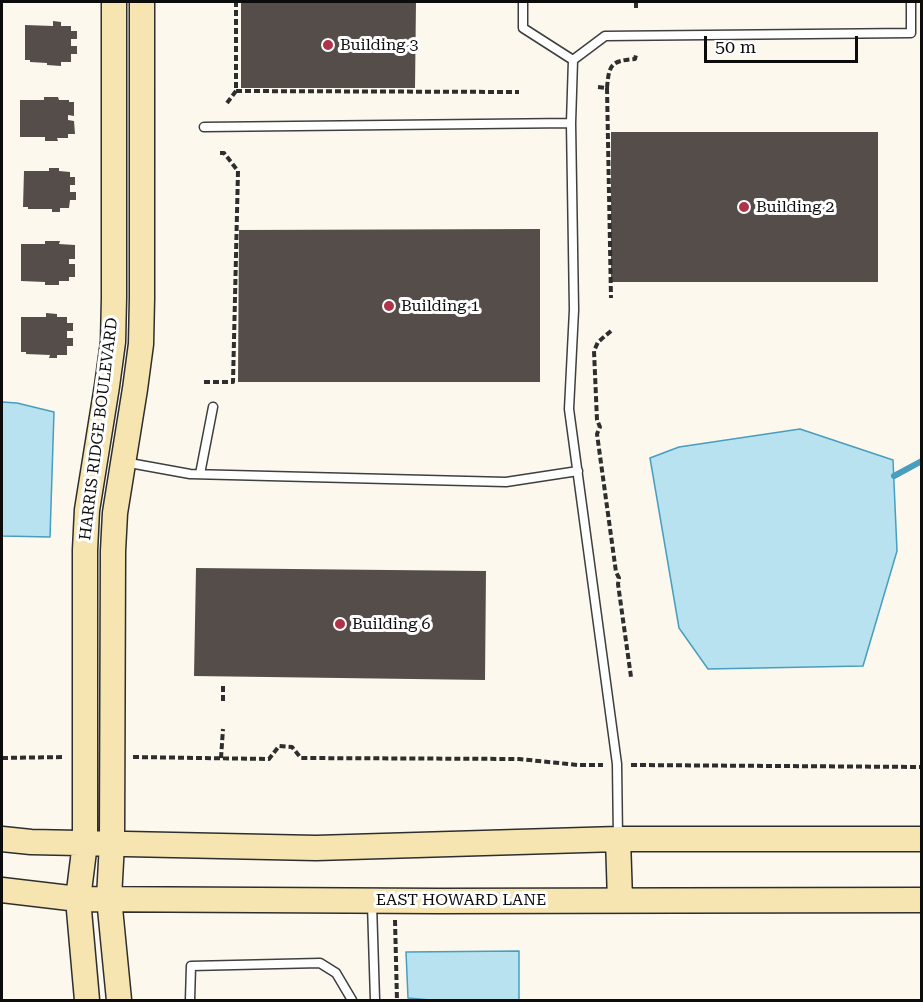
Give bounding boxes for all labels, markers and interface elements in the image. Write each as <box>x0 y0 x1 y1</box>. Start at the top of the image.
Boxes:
scale bar <box>707 24 862 62</box>
place label: Building 3 <box>340 35 418 55</box>
text: 50 m <box>715 36 756 57</box>
marker: Building 3 <box>321 38 335 52</box>
place label: Building 2 <box>756 197 834 217</box>
marker: Building 2 <box>737 200 751 214</box>
place label: Building 1 <box>401 296 479 316</box>
marker: Building 1 <box>382 299 396 313</box>
street label: HARRIS RIDGE BOULEVARD <box>76 317 122 541</box>
place label: Building 6 <box>352 614 430 634</box>
marker: Building 6 <box>333 617 347 631</box>
street label: EAST HOWARD LANE <box>376 890 546 910</box>

